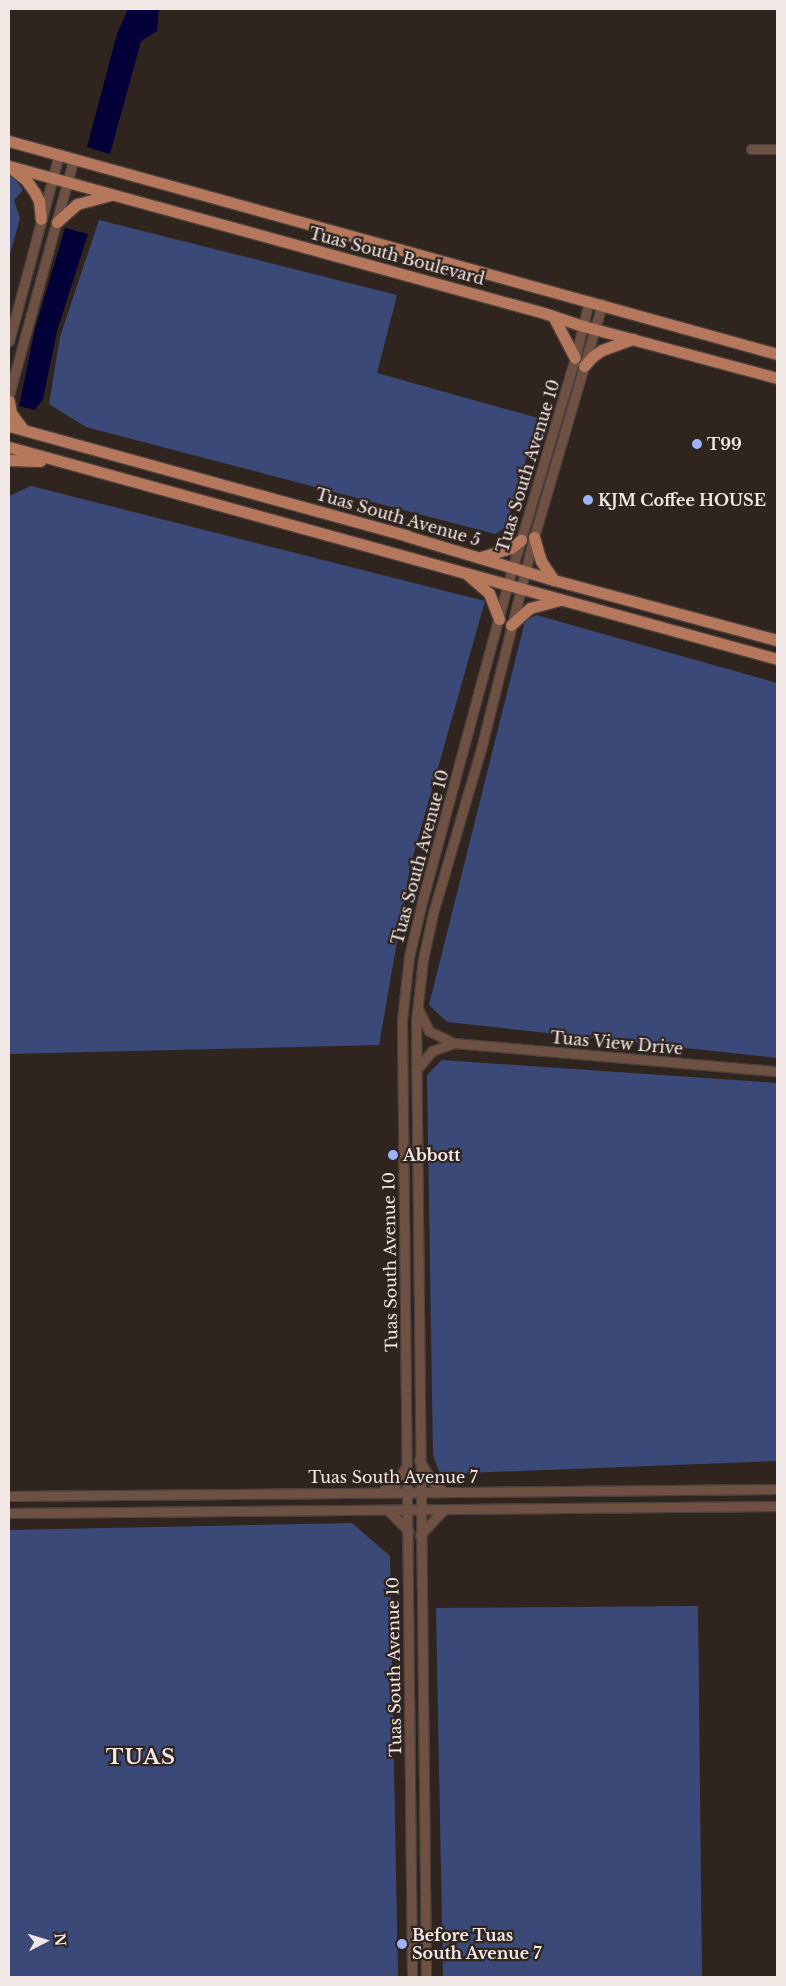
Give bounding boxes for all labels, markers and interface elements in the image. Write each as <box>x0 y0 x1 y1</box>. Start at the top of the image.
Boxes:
street label: Tuas South Boulevard <box>307 223 487 289</box>
street label: Tuas South Avenue 10 <box>492 377 564 555</box>
place label: T99 <box>707 434 742 454</box>
marker: T99 <box>691 438 703 450</box>
street label: Tuas South Avenue 5 <box>313 484 483 550</box>
place label: KJM Coffee HOUSE <box>598 490 766 510</box>
marker: KJM Coffee HOUSE <box>582 494 594 506</box>
street label: Tuas South Avenue 10 <box>387 767 453 947</box>
street label: Tuas View Drive <box>549 1028 685 1058</box>
place label: Abbott <box>403 1145 460 1165</box>
marker: Abbott <box>387 1149 399 1161</box>
street label: Tuas South Avenue 10 <box>379 1172 401 1352</box>
street label: Tuas South Avenue 7 <box>308 1467 478 1487</box>
street label: Tuas South Avenue 10 <box>383 1577 405 1757</box>
district label: TUAS <box>106 1744 176 1770</box>
north arrow <box>20 1916 70 1966</box>
place label: Before Tuas South Avenue 7 <box>412 1925 542 1963</box>
text: N <box>50 1932 69 1947</box>
marker: Before Tuas South Avenue 7 <box>396 1938 408 1950</box>

